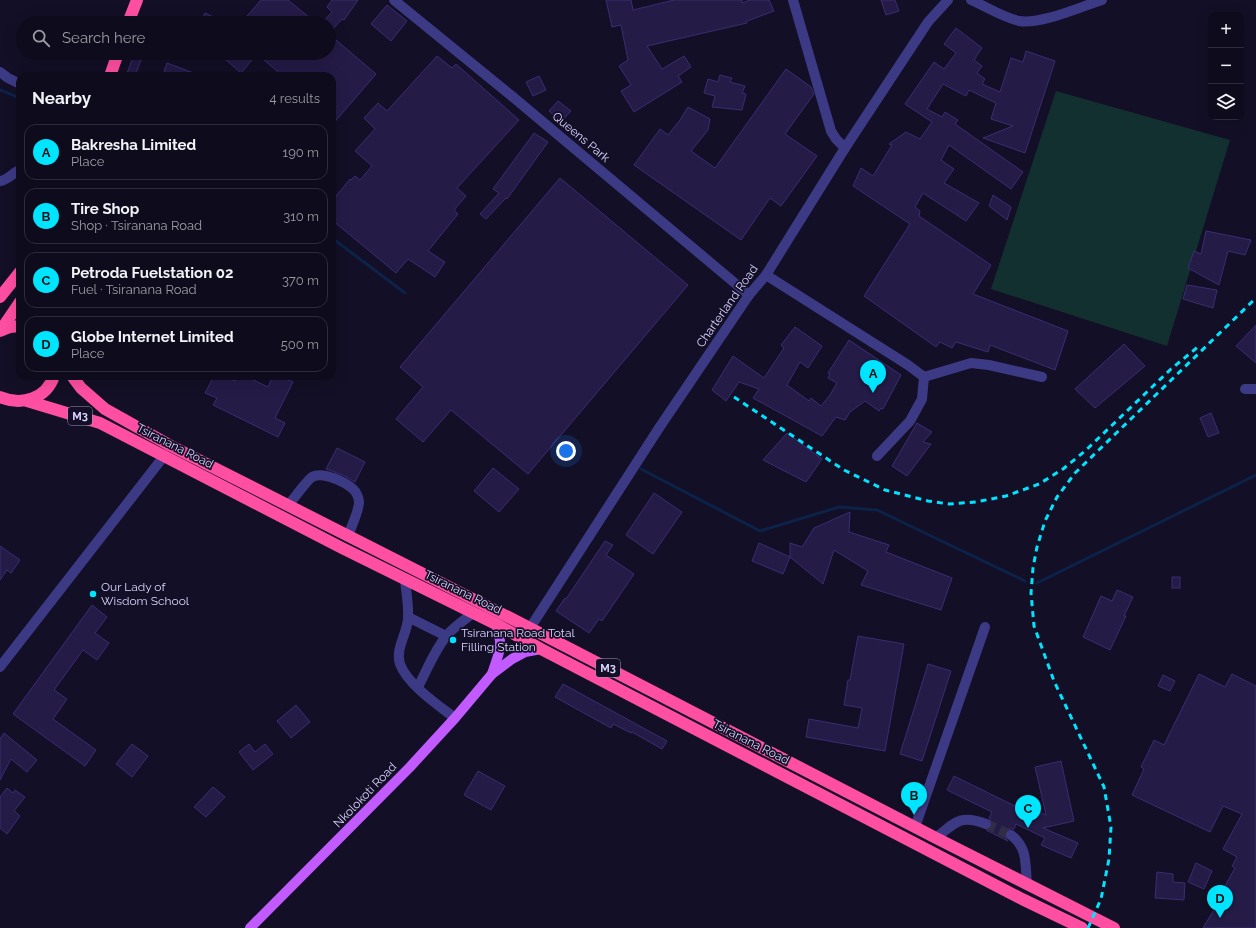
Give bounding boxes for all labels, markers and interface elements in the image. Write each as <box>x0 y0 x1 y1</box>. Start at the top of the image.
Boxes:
map controls <box>1208 12 1244 120</box>
button: + <box>1208 12 1244 48</box>
search box <box>16 16 336 60</box>
icon: search <box>30 27 52 49</box>
text: Search here <box>62 29 145 47</box>
button: − <box>1208 48 1244 84</box>
button: layers <box>1208 84 1244 120</box>
text: Nearby <box>32 88 91 108</box>
text: 4 results <box>269 91 320 106</box>
street label: Queens Park <box>549 109 613 165</box>
text: Bakresha Limited <box>71 136 196 154</box>
text: A <box>42 145 50 160</box>
text: 190 m <box>283 145 319 160</box>
text: Place <box>71 154 104 169</box>
text: Tire Shop <box>71 200 139 218</box>
text: B <box>42 209 50 224</box>
text: 310 m <box>283 209 319 224</box>
text: Shop · Tsiranana Road <box>71 218 202 233</box>
street label: Charterland Road <box>693 262 761 350</box>
text: Petroda Fuelstation 02 <box>71 264 234 282</box>
text: C <box>42 273 50 288</box>
text: 370 m <box>282 273 319 288</box>
text: Fuel · Tsiranana Road <box>71 282 197 297</box>
text: Globe Internet Limited <box>71 328 234 346</box>
text: D <box>41 337 51 352</box>
text: 500 m <box>281 337 319 352</box>
text: Place <box>71 346 104 361</box>
pin: A <box>860 360 886 393</box>
road number: M3 <box>68 407 92 425</box>
street label: Tsiranana Road <box>134 421 216 471</box>
your location <box>556 441 576 461</box>
street label: Tsiranana Road <box>422 567 504 617</box>
place label: Our Lady of Wisdom School <box>101 580 190 608</box>
marker: Our Lady of Wisdom School <box>88 589 98 599</box>
place label: Tsiranana Road Total Filling Station <box>461 626 575 654</box>
marker: Tsiranana Road Total Filling Station <box>448 635 458 645</box>
road number: M3 <box>596 659 620 677</box>
street label: Tsiranana Road <box>710 717 792 767</box>
street label: Nkolokoti Road <box>331 760 399 830</box>
pin: B <box>901 782 927 815</box>
pin: C <box>1015 795 1041 828</box>
pin: D <box>1207 885 1233 918</box>

